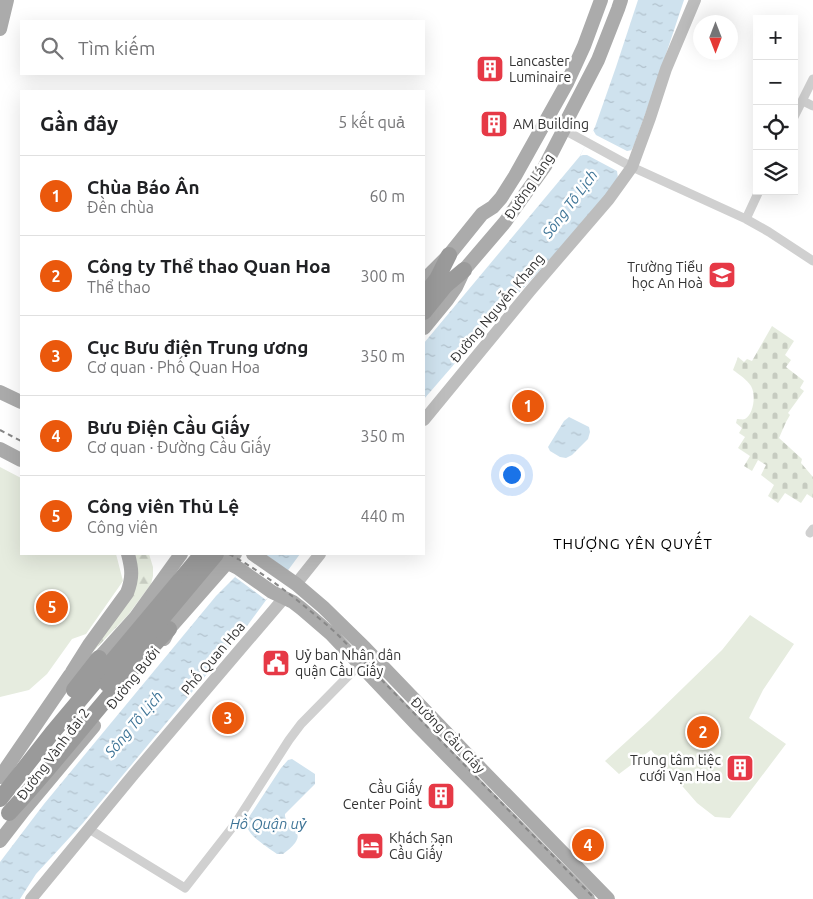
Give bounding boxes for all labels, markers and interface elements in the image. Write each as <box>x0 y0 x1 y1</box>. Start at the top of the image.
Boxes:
north arrow <box>693 15 738 60</box>
map controls <box>753 15 798 195</box>
button: + <box>753 15 798 60</box>
search box <box>20 20 425 75</box>
icon: search <box>38 34 66 62</box>
text: Tìm kiếm <box>78 37 155 59</box>
place label: Lancaster Luminaire <box>509 53 571 85</box>
building icon: Lancaster Luminaire <box>475 54 505 84</box>
button: − <box>753 60 798 105</box>
button: locate <box>753 105 798 150</box>
building icon: AM Building <box>479 109 509 139</box>
text: Gần đây <box>40 111 118 135</box>
text: 5 kết quả <box>338 113 405 131</box>
place label: AM Building <box>513 116 589 132</box>
street label: Đường Láng <box>501 150 557 222</box>
button: layers <box>753 150 798 195</box>
water label: Sông Tô Lịch <box>538 166 601 242</box>
text: Chùa Báo Ân <box>87 176 200 198</box>
text: 1 <box>51 187 61 205</box>
text: 60 m <box>369 187 405 205</box>
text: Đền chùa <box>87 198 154 216</box>
street label: Đường Nguyễn Khang <box>445 249 547 366</box>
text: Công ty Thể thao Quan Hoa <box>87 255 331 277</box>
place label: Trường Tiểu học An Hoà <box>627 259 703 291</box>
school or university icon: Trường Tiểu học An Hoà <box>707 260 737 290</box>
text: 2 <box>51 267 61 285</box>
text: 300 m <box>360 267 405 285</box>
text: Thể thao <box>87 278 151 296</box>
text: Cục Bưu điện Trung ương <box>87 336 309 358</box>
text: 3 <box>51 347 61 365</box>
text: 350 m <box>360 347 405 365</box>
text: Cơ quan · Phố Quan Hoa <box>87 358 260 376</box>
pin: 1 <box>512 387 544 425</box>
text: Bưu Điện Cầu Giấy <box>87 416 250 438</box>
text: 4 <box>51 427 61 445</box>
text: 350 m <box>360 427 405 445</box>
text: Cơ quan · Đường Cầu Giấy <box>87 438 271 456</box>
your location <box>499 462 525 488</box>
text: Công viên Thủ Lệ <box>87 495 239 517</box>
text: 5 <box>51 507 61 525</box>
text: 440 m <box>360 507 405 525</box>
text: Công viên <box>87 518 158 536</box>
district label: THƯỢNG YÊN QUYẾT <box>553 531 713 552</box>
pin: 5 <box>36 588 68 626</box>
street label: Phố Quan Hoa <box>176 617 248 698</box>
street label: Đường Bưởi <box>103 644 163 712</box>
place label: Uỷ ban Nhân dân quận Cầu Giấy <box>295 647 401 679</box>
public building icon: Uỷ ban Nhân dân quận Cầu Giấy <box>261 648 291 678</box>
water label: Sông Tô Lịch <box>100 687 166 761</box>
street label: Đường Cầu Giấy <box>408 692 490 776</box>
pin: 3 <box>212 699 244 737</box>
street label: Đường Vành đai 2 <box>13 705 93 803</box>
pin: 2 <box>687 713 719 751</box>
place label: Trung tâm tiệc cưới Vạn Hoa <box>630 752 721 784</box>
building icon: Trung tâm tiệc cưới Vạn Hoa <box>725 753 755 783</box>
place label: Cầu Giấy Center Point <box>343 778 422 812</box>
building icon: Cầu Giấy Center Point <box>426 781 456 811</box>
water label: Hồ Quận uỷ <box>230 813 308 833</box>
pin: 4 <box>572 826 604 864</box>
place label: Khách Sạn Cầu Giấy <box>389 830 453 862</box>
hotel icon: Khách Sạn Cầu Giấy <box>355 831 385 861</box>

